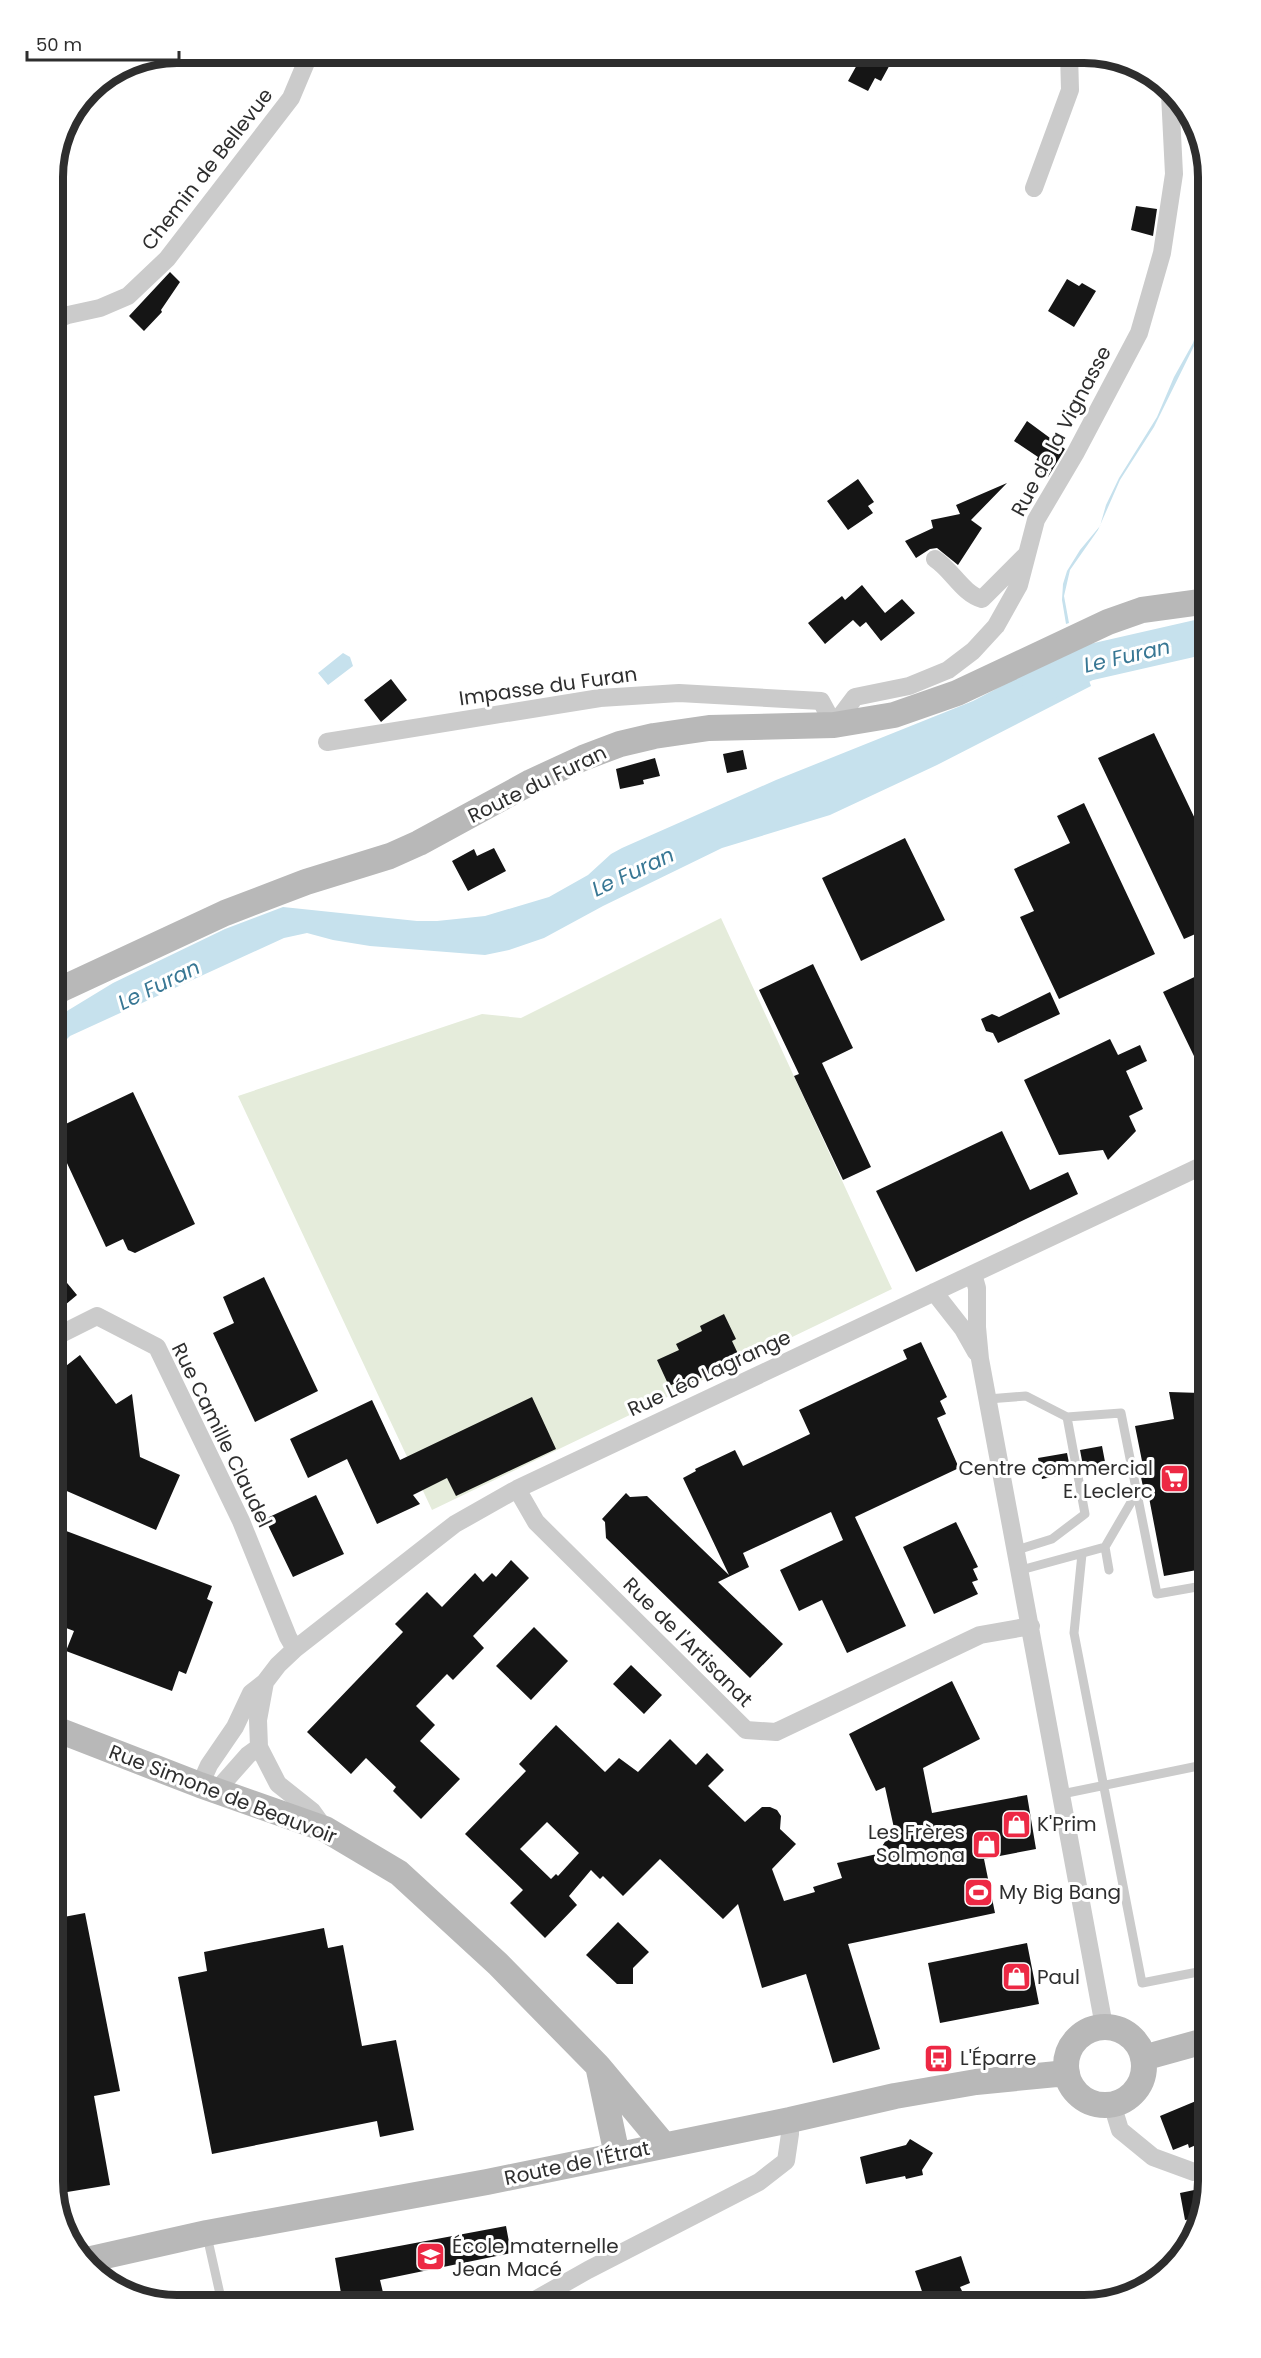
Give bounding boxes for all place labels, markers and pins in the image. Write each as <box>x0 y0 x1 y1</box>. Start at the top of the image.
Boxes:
place label: Centre commercial E. Leclerc <box>958 1454 1153 1505</box>
supermarket icon: Centre commercial E. Leclerc <box>1158 1463 1190 1495</box>
shop icon: K'Prim <box>1000 1808 1032 1840</box>
place label: K'Prim <box>1037 1810 1097 1838</box>
place label: Les Frères Solmona <box>868 1818 965 1869</box>
shop icon: Les Frères Solmona <box>970 1828 1002 1860</box>
sports icon: My Big Bang <box>962 1876 994 1908</box>
place label: My Big Bang <box>999 1878 1121 1906</box>
shop icon: Paul <box>1000 1961 1032 1993</box>
place label: Paul <box>1037 1963 1080 1991</box>
bus stop icon: L'Éparre <box>923 2042 955 2074</box>
place label: L'Éparre <box>960 2044 1036 2072</box>
place label: École maternelle Jean Macé <box>452 2232 619 2283</box>
school or university icon: École maternelle Jean Macé <box>415 2241 447 2273</box>

